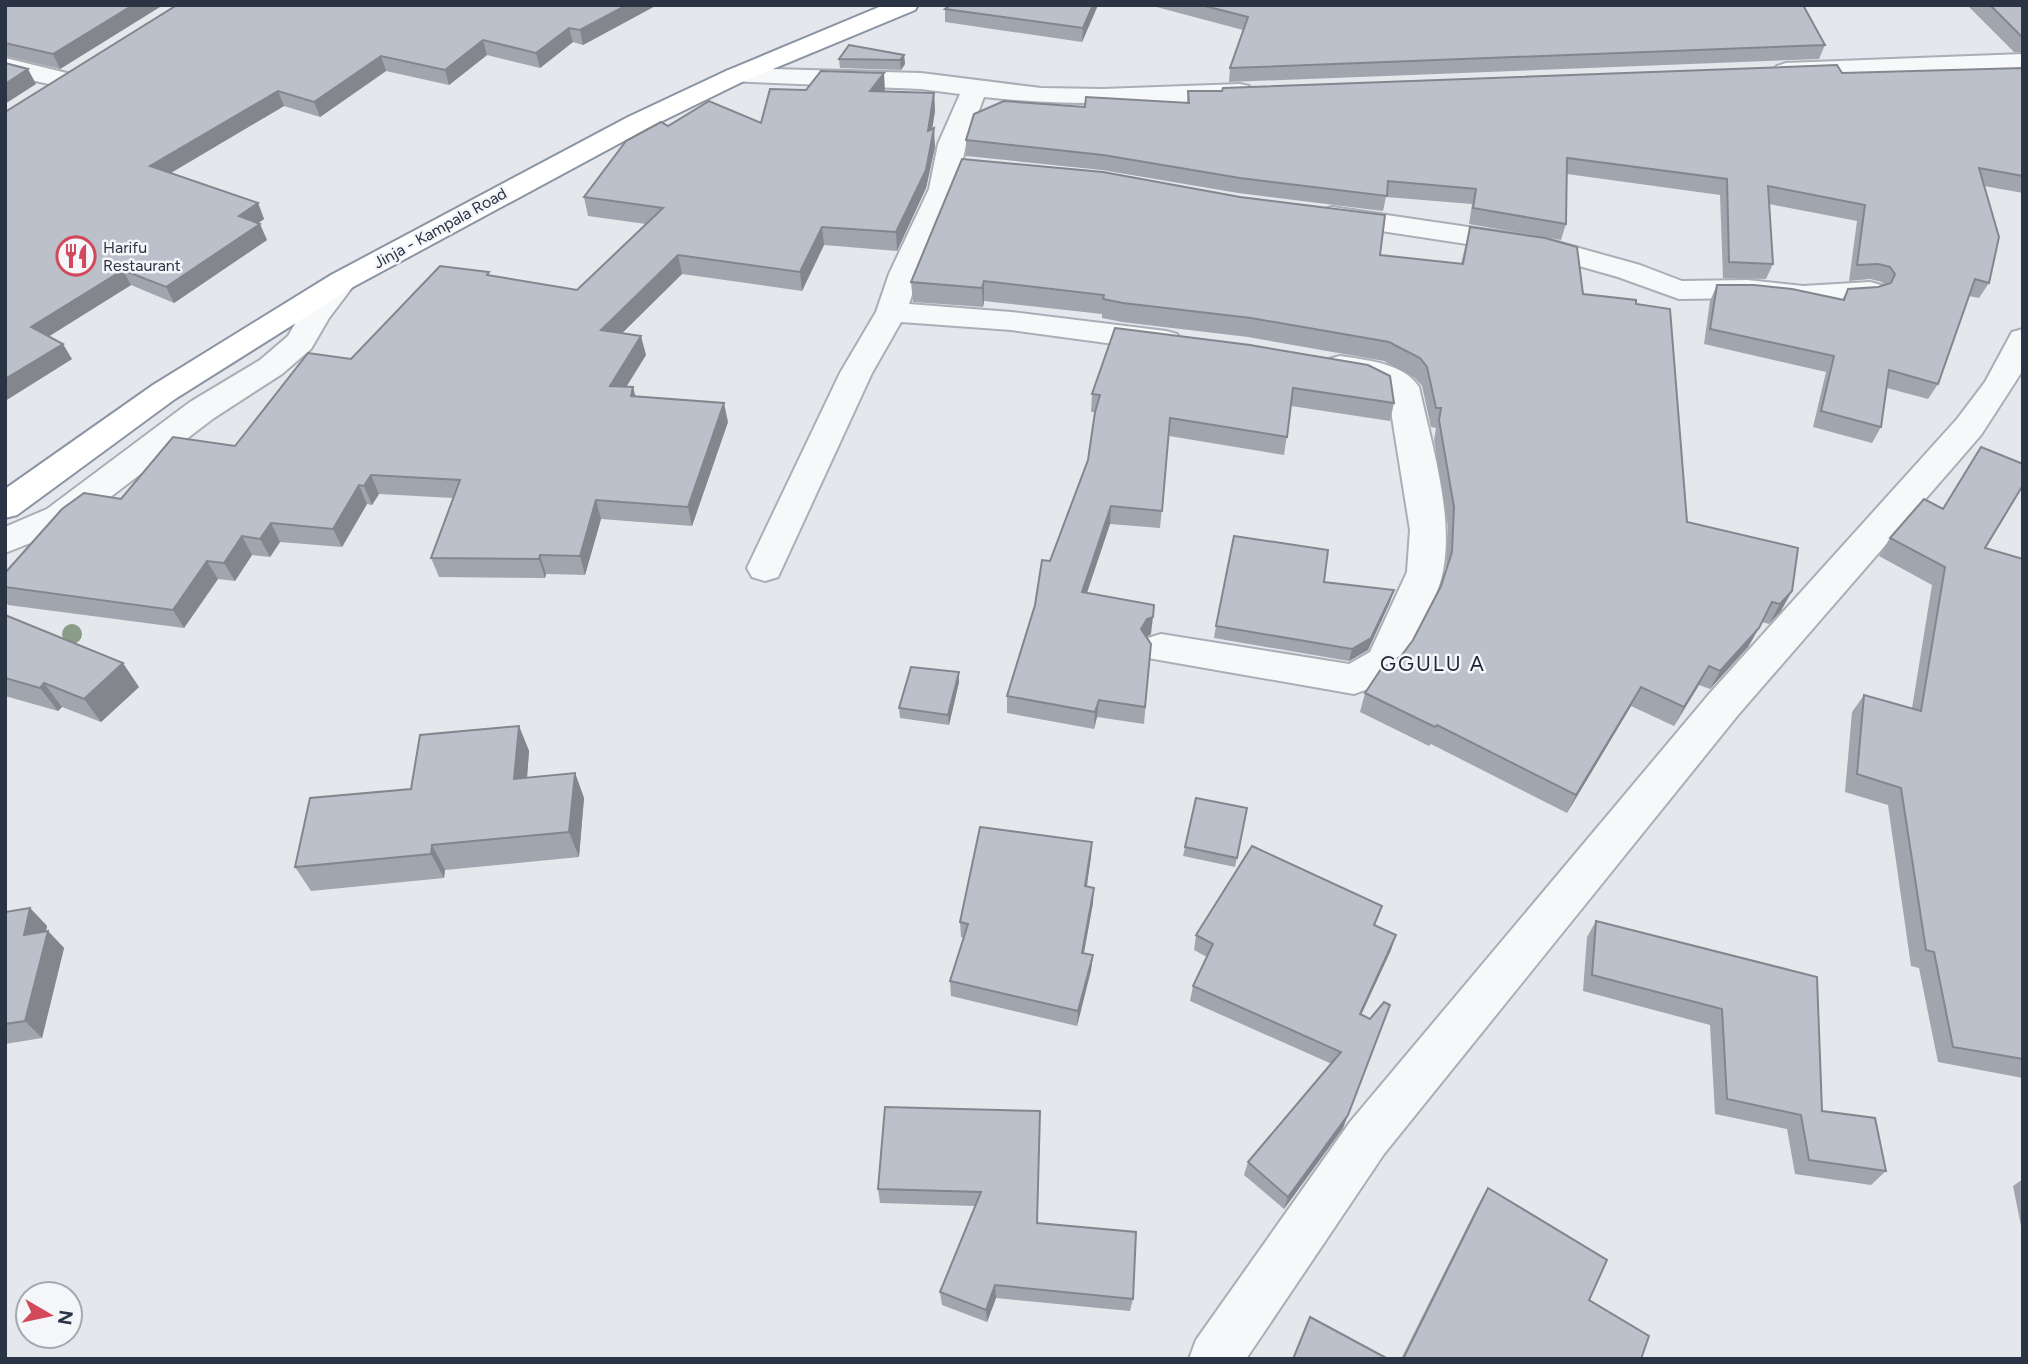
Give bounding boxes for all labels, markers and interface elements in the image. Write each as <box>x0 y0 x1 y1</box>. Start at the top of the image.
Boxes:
street label: Jinja - Kampala Road <box>370 183 510 273</box>
restaurant icon: Harifu Restaurant <box>55 235 97 277</box>
place label: Harifu Restaurant <box>103 238 181 275</box>
district label: GGULU A <box>1380 651 1486 676</box>
north arrow <box>14 1280 84 1350</box>
text: N <box>53 1309 78 1327</box>

